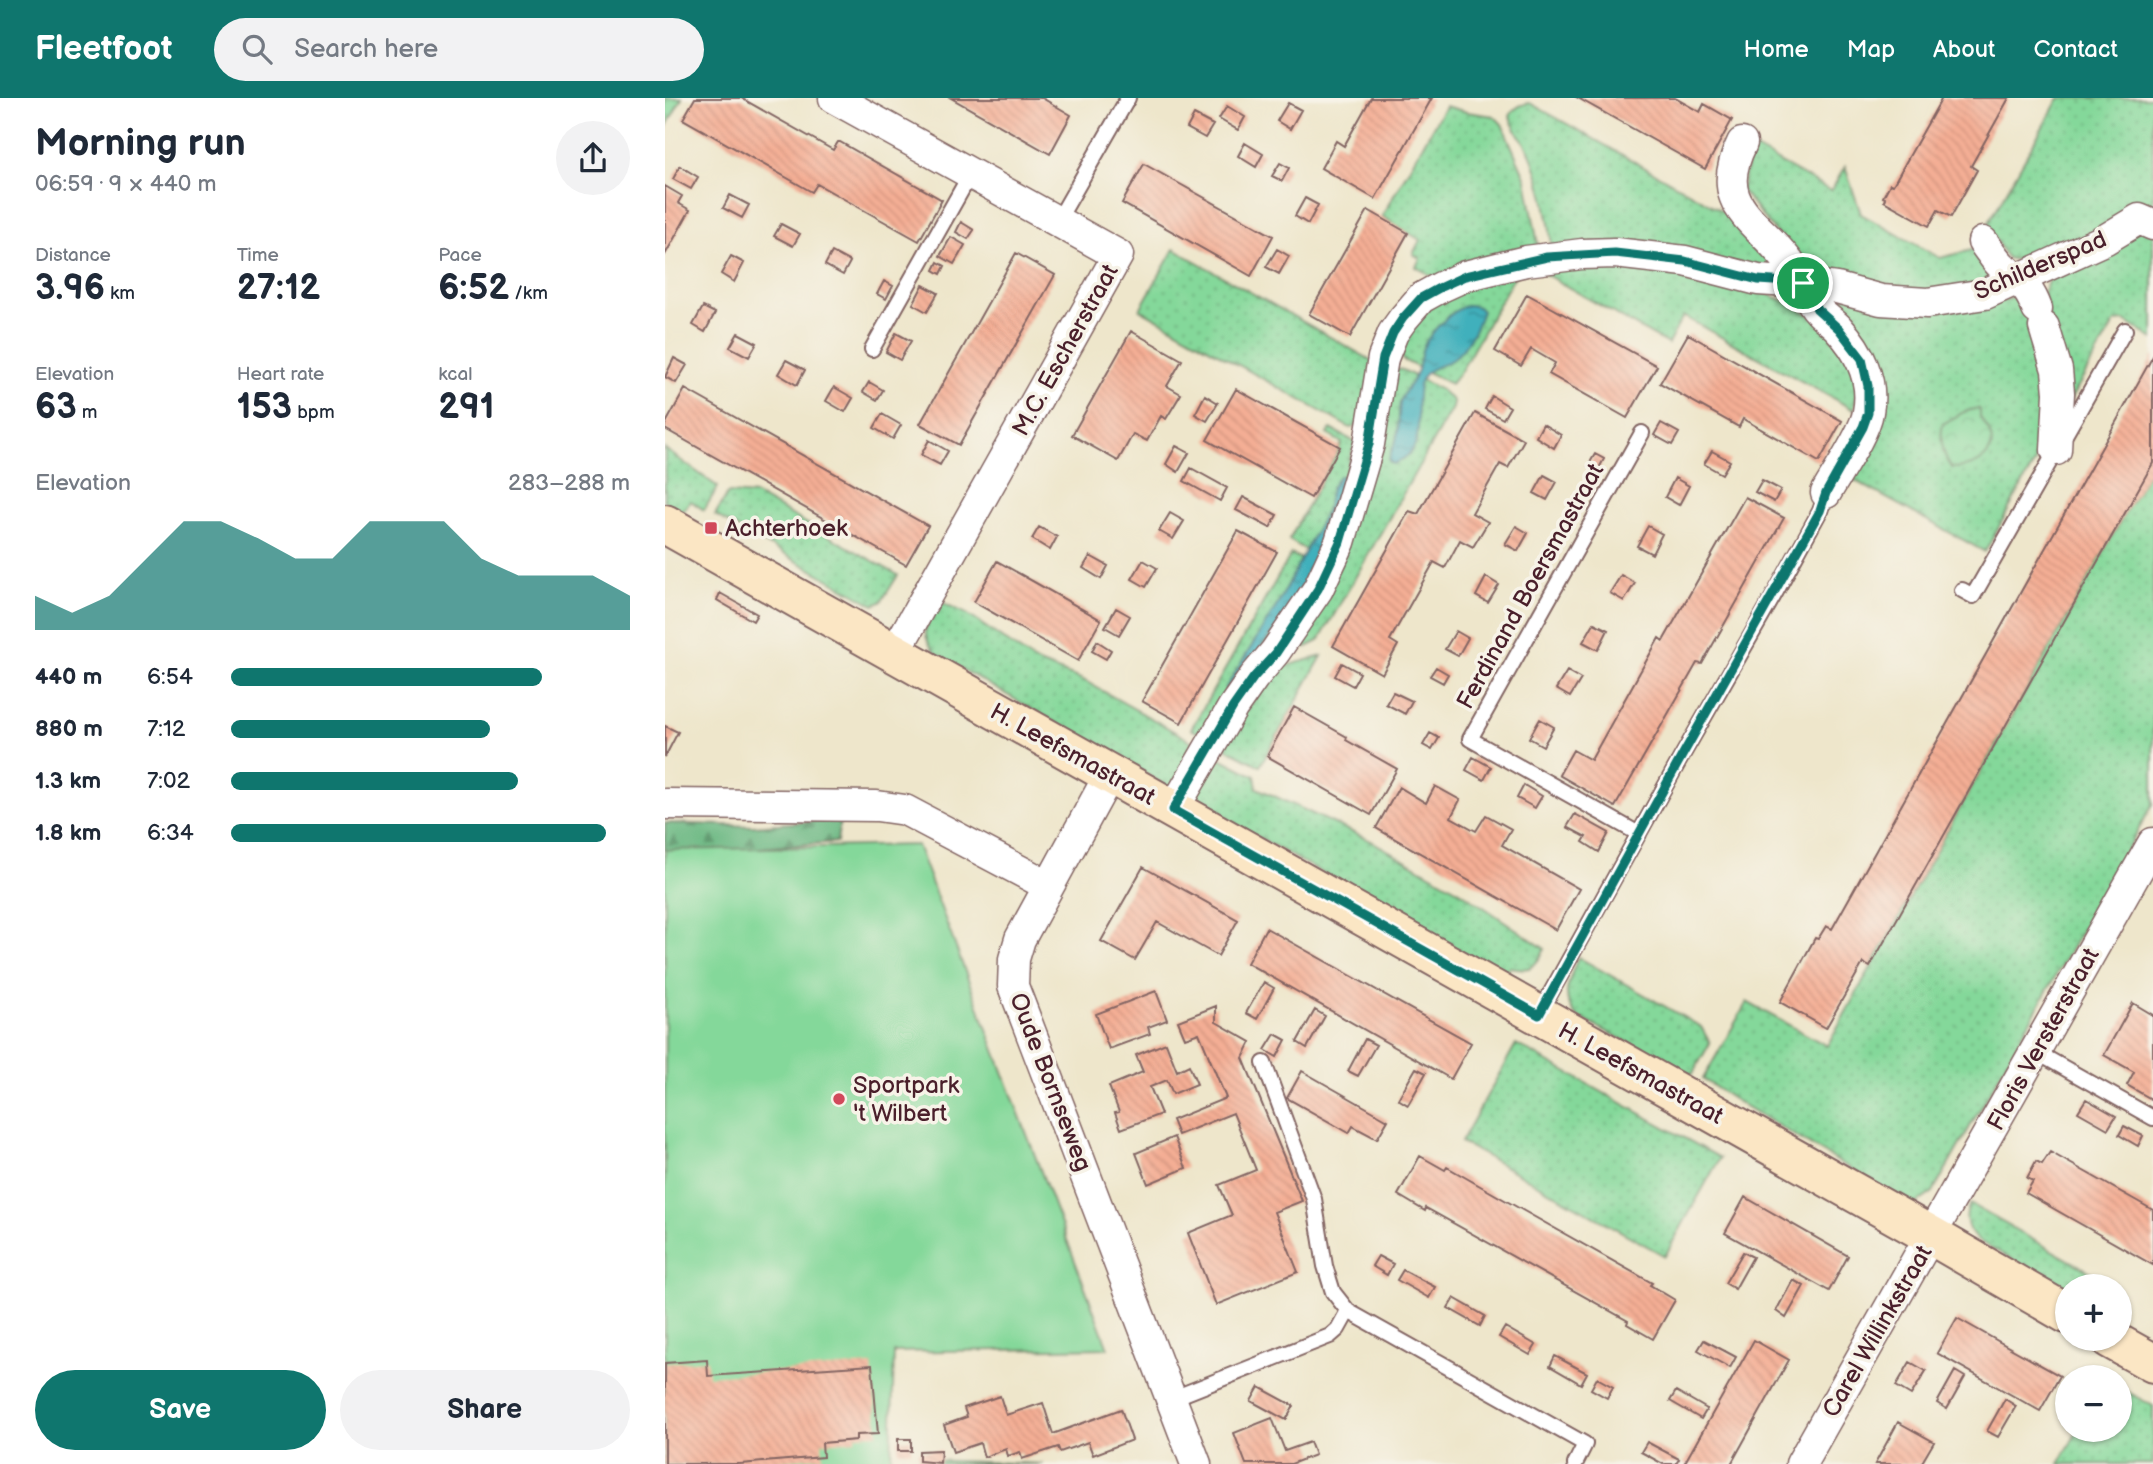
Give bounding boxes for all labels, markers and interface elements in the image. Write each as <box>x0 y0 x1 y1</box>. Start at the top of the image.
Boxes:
search box <box>214 18 704 81</box>
text: Fleetfoot <box>35 29 172 69</box>
icon: search <box>238 30 276 68</box>
text: Search here <box>294 34 438 65</box>
text: Home <box>1744 35 1809 64</box>
text: Map <box>1847 35 1895 64</box>
text: About <box>1933 35 1995 64</box>
text: Contact <box>2033 35 2118 64</box>
text: Morning run <box>35 121 246 166</box>
button: share <box>556 121 630 195</box>
text: 06:59 · 9 × 440 m <box>35 170 217 198</box>
street label: Schilderspad <box>1970 225 2111 306</box>
text: Distance <box>35 244 111 267</box>
text: Time <box>237 244 279 267</box>
text: Pace <box>438 244 482 267</box>
pin <box>1773 253 1833 313</box>
street label: M.C. Escherstraat <box>1006 259 1125 441</box>
icon: arrive <box>1784 264 1822 302</box>
text: 3.96 <box>35 267 105 310</box>
text: 27:12 <box>237 267 320 310</box>
text: 6:52 <box>438 267 509 310</box>
text: km <box>105 282 135 305</box>
text: /km <box>509 282 548 305</box>
text: Elevation <box>35 363 114 386</box>
text: Heart rate <box>237 363 324 386</box>
text: kcal <box>438 363 472 386</box>
text: 63 <box>35 386 77 429</box>
text: 153 <box>237 386 292 429</box>
text: 291 <box>438 386 495 429</box>
text: m <box>77 401 98 424</box>
text: bpm <box>292 401 335 424</box>
street label: Ferdinand Boersmastraat <box>1451 458 1610 714</box>
text: Elevation <box>35 469 131 497</box>
text: 283–288 m <box>508 469 630 497</box>
place label: Achterhoek <box>725 514 848 543</box>
marker: Achterhoek <box>703 520 719 536</box>
text: 440 m <box>35 663 102 691</box>
text: 6:54 <box>147 663 193 691</box>
street label: H. Leefsmastraat <box>985 697 1161 812</box>
text: 880 m <box>35 715 103 743</box>
text: 7:12 <box>147 715 185 743</box>
text: 1.3 km <box>35 767 101 795</box>
text: 7:02 <box>147 767 190 795</box>
text: 1.8 km <box>35 819 101 847</box>
text: 6:34 <box>147 819 194 847</box>
street label: Floris Versterstraat <box>1981 942 2106 1136</box>
street label: Oude Bornseweg <box>1003 989 1098 1175</box>
street label: H. Leefsmastraat <box>1553 1016 1729 1131</box>
place label: Sportpark 't Wilbert <box>853 1071 960 1128</box>
marker: Sportpark 't Wilbert <box>831 1091 847 1107</box>
street label: Carel Willinkstraat <box>1816 1240 1939 1422</box>
map controls <box>2055 1274 2132 1442</box>
button: + <box>2055 1274 2132 1351</box>
button: − <box>2055 1365 2132 1442</box>
button: Save <box>35 1370 326 1450</box>
button: Share <box>340 1370 630 1450</box>

